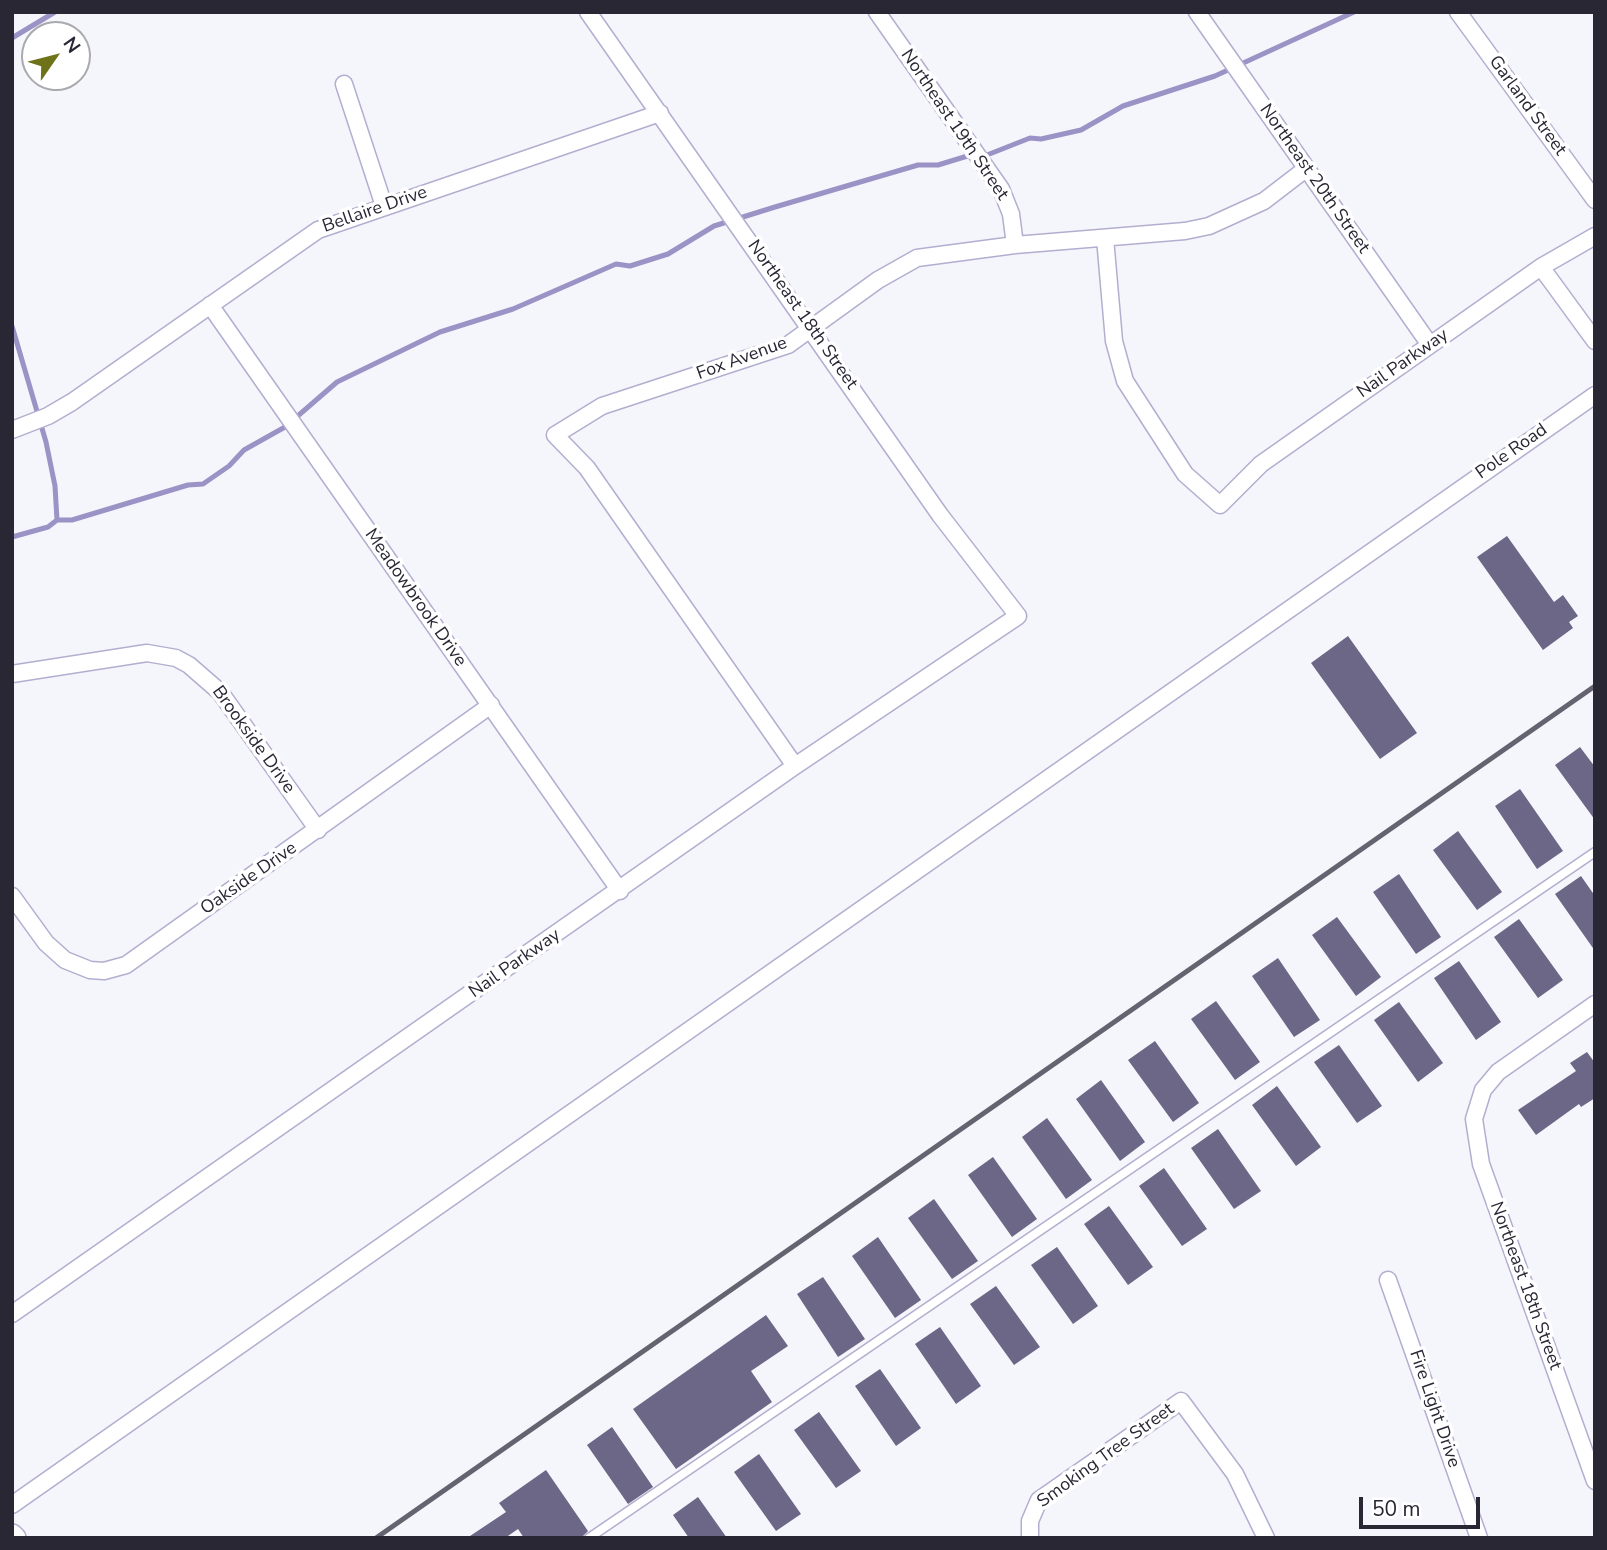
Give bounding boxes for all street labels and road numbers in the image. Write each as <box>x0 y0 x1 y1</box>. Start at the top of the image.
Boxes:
street label: Northeast 19th Street <box>895 45 1013 205</box>
street label: Garland Street <box>1483 52 1571 160</box>
street label: Northeast 20th Street <box>1254 100 1374 258</box>
street label: Bellaire Drive <box>320 182 430 238</box>
street label: Northeast 18th Street <box>742 236 862 394</box>
street label: Nail Parkway <box>1353 325 1453 403</box>
street label: Fox Avenue <box>694 333 790 385</box>
street label: Pole Road <box>1472 420 1552 484</box>
street label: Meadowbrook Drive <box>359 525 471 671</box>
street label: Brookside Drive <box>207 682 299 798</box>
street label: Oakside Drive <box>197 838 301 920</box>
street label: Nail Parkway <box>465 925 565 1003</box>
street label: Northeast 18th Street <box>1485 1199 1565 1373</box>
street label: Fire Light Drive <box>1404 1347 1464 1471</box>
street label: Smoking Tree Street <box>1033 1399 1179 1513</box>

